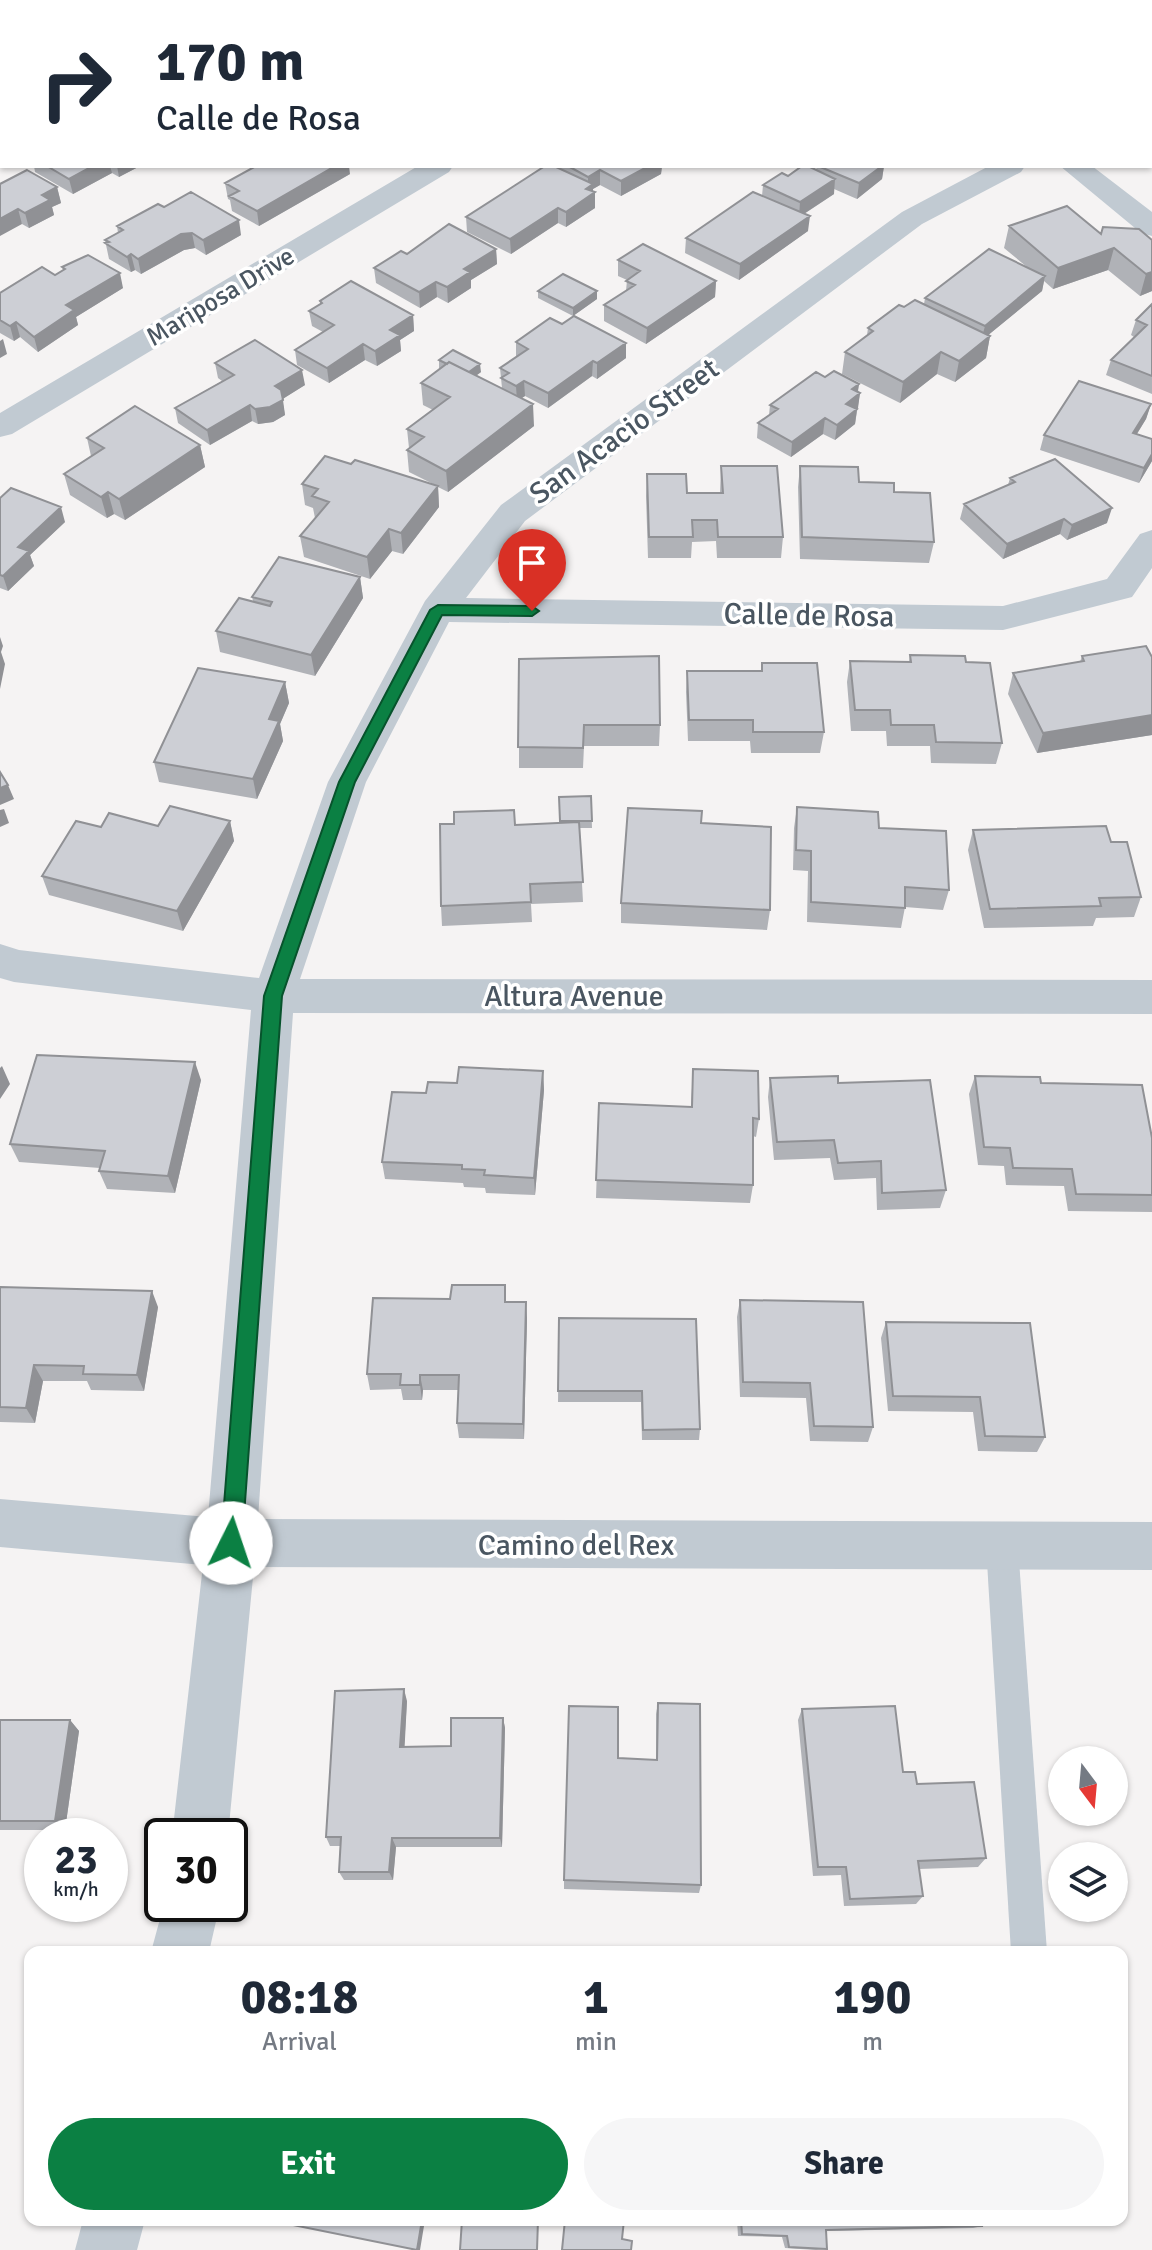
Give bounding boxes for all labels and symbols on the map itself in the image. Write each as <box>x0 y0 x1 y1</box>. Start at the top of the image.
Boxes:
street label: Mariposa Drive <box>141 240 300 354</box>
street label: San Acacio Street <box>522 350 726 513</box>
pin <box>498 529 566 611</box>
street label: Calle de Rosa <box>723 596 895 635</box>
street label: Altura Avenue <box>484 978 664 1015</box>
position arrow <box>189 1501 273 1585</box>
street label: Camino del Rex <box>478 1527 674 1564</box>
north arrow <box>1048 1746 1128 1826</box>
speed limit sign: 30 <box>144 1818 248 1922</box>

